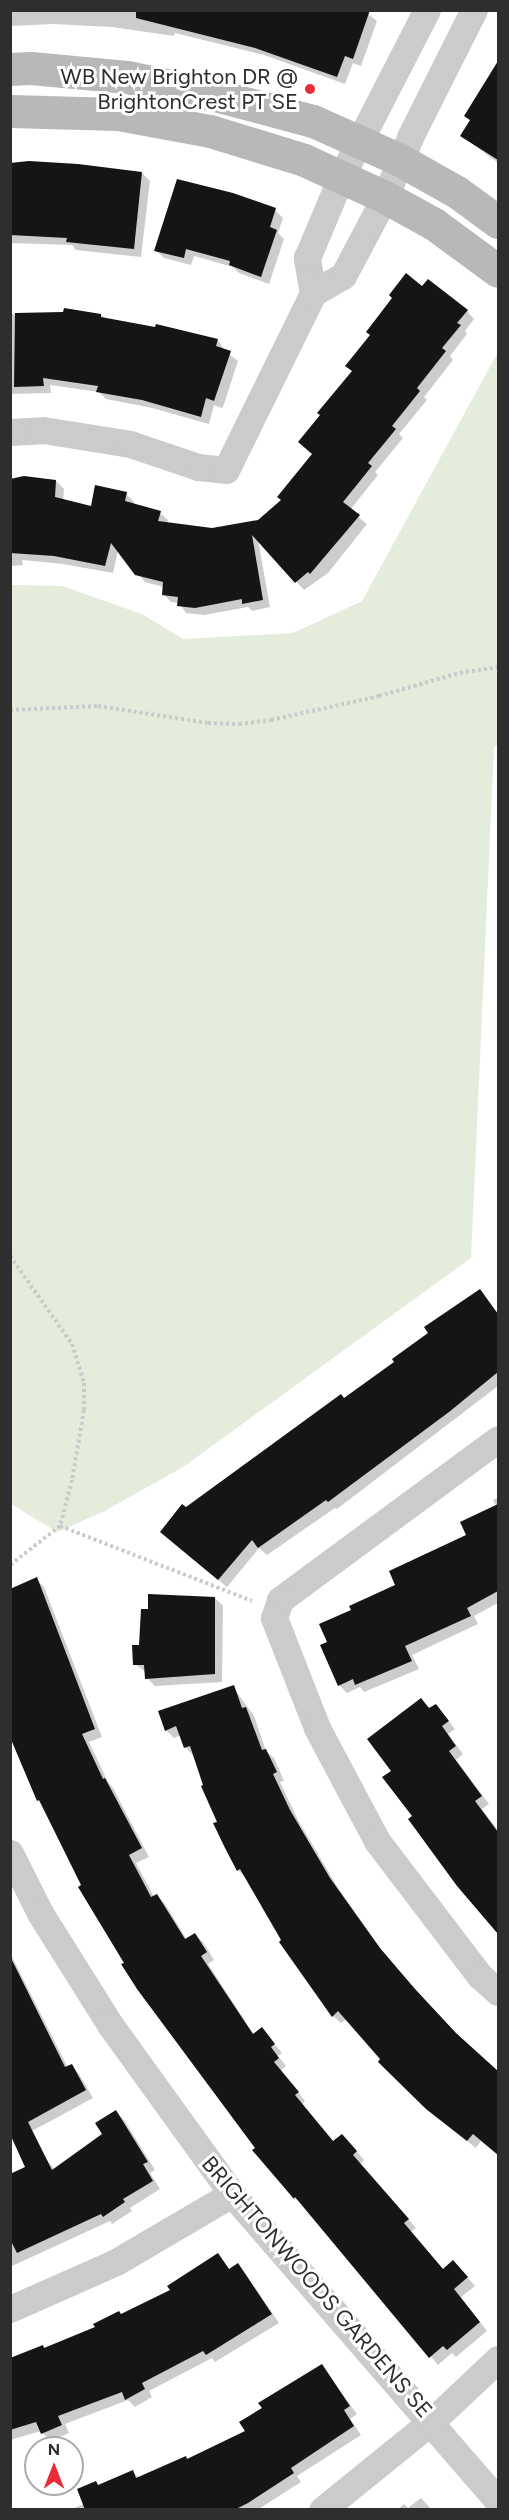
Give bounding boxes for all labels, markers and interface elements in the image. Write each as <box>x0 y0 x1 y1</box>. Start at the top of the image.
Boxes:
place label: WB New Brighton DR @ BrightonCrest PT SE <box>61 63 298 114</box>
marker: WB New Brighton DR @ BrightonCrest PT SE <box>303 82 317 96</box>
street label: BRIGHTONWOODS GARDENS SE <box>196 2151 438 2423</box>
north arrow <box>24 2436 84 2496</box>
text: N <box>48 2440 60 2459</box>

